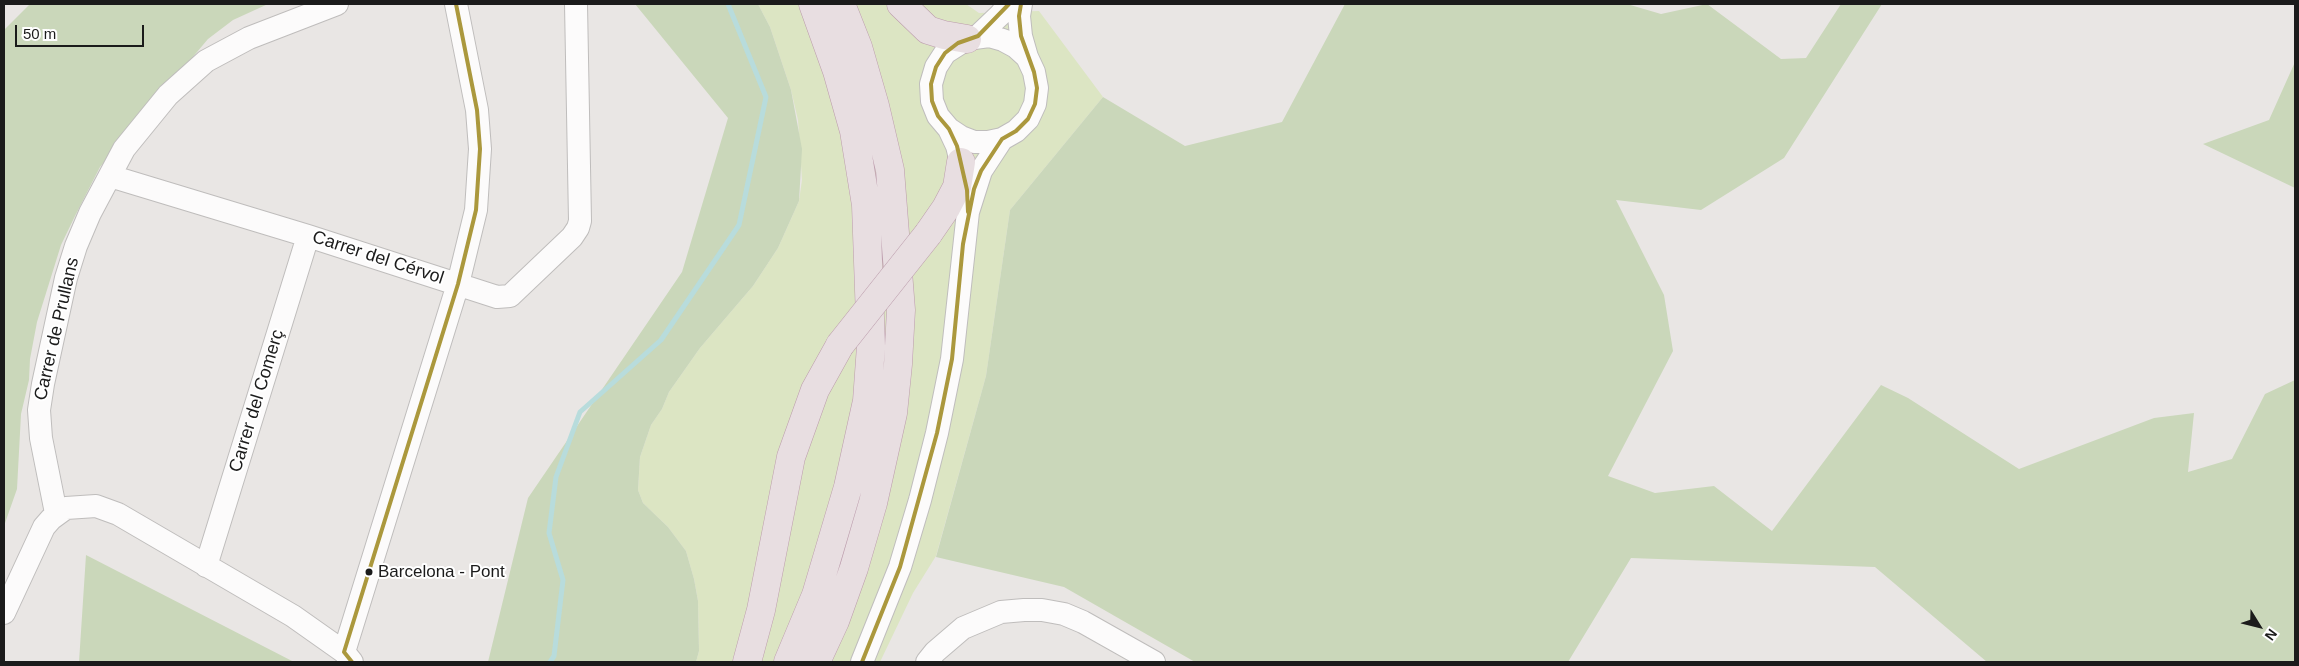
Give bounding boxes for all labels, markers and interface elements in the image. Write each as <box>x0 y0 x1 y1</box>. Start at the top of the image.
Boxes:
scale bar <box>18 15 146 47</box>
text: 50 m <box>23 25 56 42</box>
street label: Carrer del Cérvol <box>309 227 447 289</box>
street label: Carrer de Prullans <box>30 255 84 403</box>
street label: Carrer del Comerç <box>225 327 289 475</box>
place label: Barcelona - Pont <box>378 562 505 582</box>
marker: Barcelona - Pont <box>364 567 374 577</box>
north arrow <box>2234 601 2284 651</box>
text: N <box>2262 626 2281 644</box>

